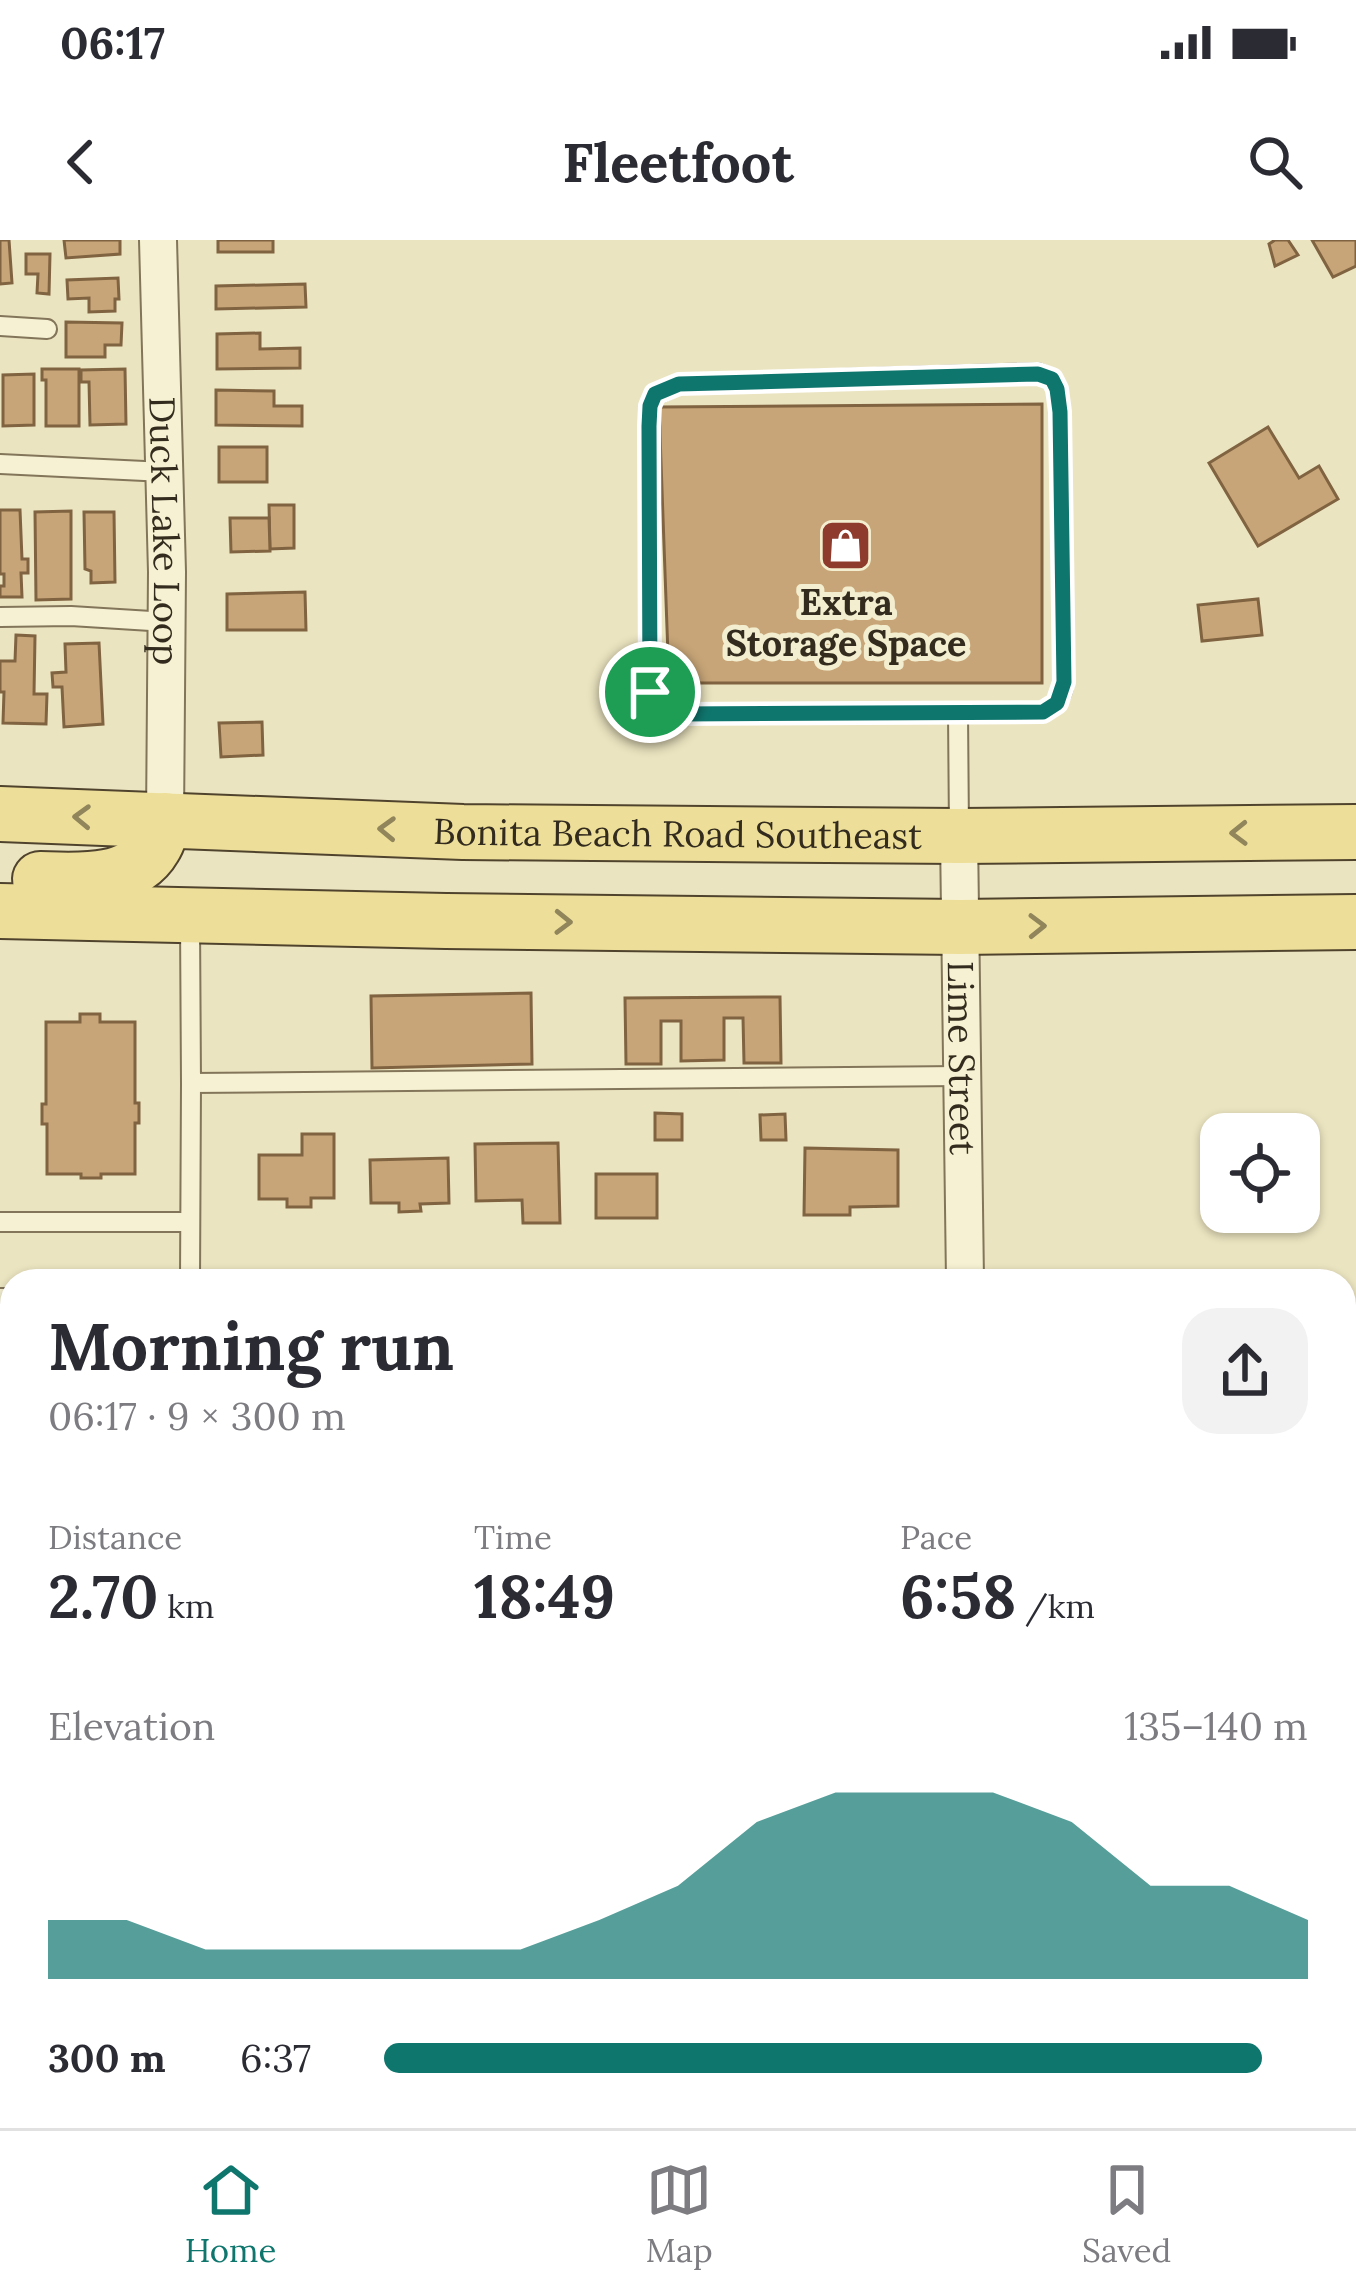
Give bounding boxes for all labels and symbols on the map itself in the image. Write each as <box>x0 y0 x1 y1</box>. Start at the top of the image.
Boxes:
street label: Duck Lake Loop <box>139 396 190 666</box>
shop icon: Extra Storage Space <box>818 518 874 574</box>
place label: Extra Storage Space <box>726 579 966 666</box>
pin <box>599 641 701 743</box>
one-way arrow <box>72 805 91 831</box>
street label: Bonita Beach Road Southeast <box>432 808 922 859</box>
one-way arrow <box>377 816 396 842</box>
one-way arrow <box>1229 820 1247 846</box>
one-way arrow <box>555 909 573 935</box>
one-way arrow <box>1028 913 1047 939</box>
street label: Lime Street <box>938 961 986 1155</box>

